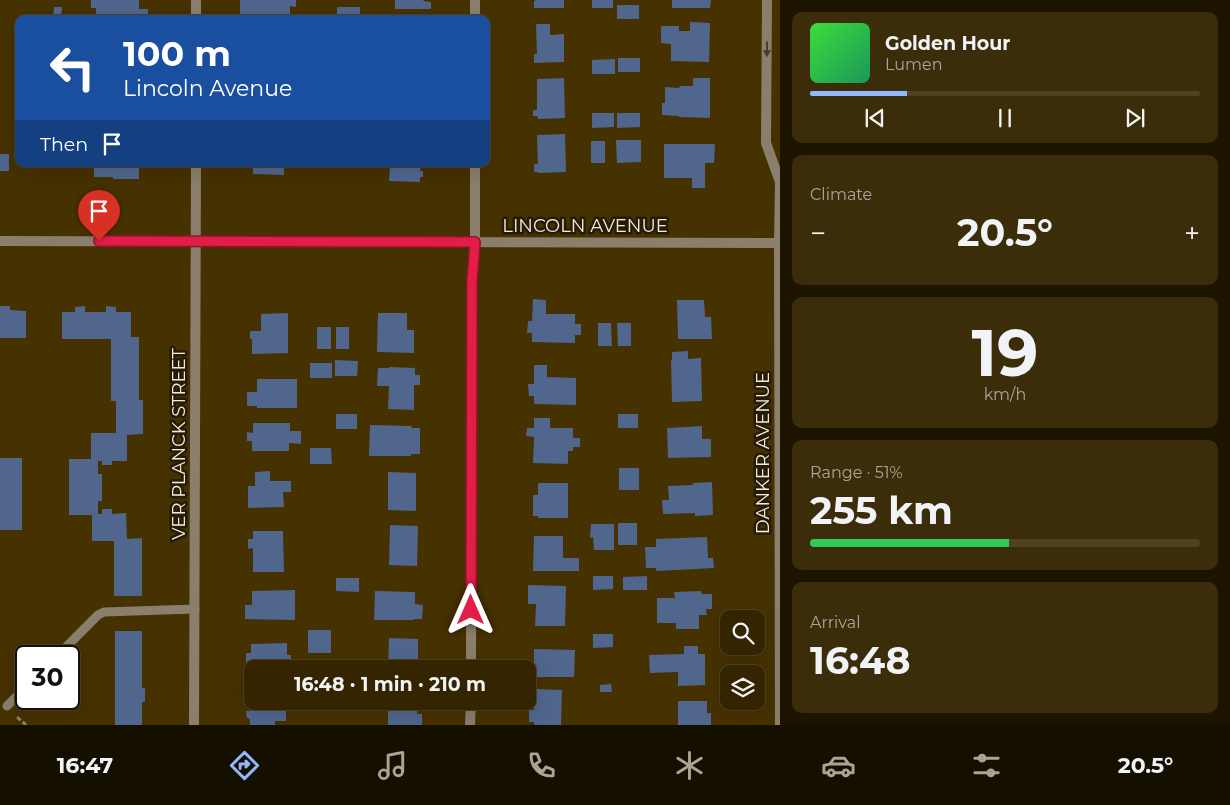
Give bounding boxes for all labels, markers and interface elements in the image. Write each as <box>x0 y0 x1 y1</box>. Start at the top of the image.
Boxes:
text: 100 m <box>123 32 231 75</box>
text: Golden Hour <box>885 32 1011 55</box>
icon: left <box>40 35 105 100</box>
one-way arrow <box>763 41 771 57</box>
text: Lumen <box>885 55 943 74</box>
text: Lincoln Avenue <box>123 75 292 102</box>
icon: previous <box>861 104 889 132</box>
icon: pause <box>991 104 1019 132</box>
icon: next <box>1121 104 1149 132</box>
icon: arrive <box>98 130 126 158</box>
text: Then <box>40 133 88 156</box>
text: Climate <box>810 185 872 204</box>
pin <box>78 190 120 241</box>
icon: arrive <box>85 197 113 225</box>
text: 20.5° <box>957 209 1053 256</box>
street label: LINCOLN AVENUE <box>502 215 668 237</box>
text: − <box>810 216 826 250</box>
text: + <box>1184 216 1200 250</box>
text: 19 <box>972 313 1038 392</box>
street label: VER PLANCK STREET <box>168 347 190 540</box>
street label: DANKER AVENUE <box>752 372 774 534</box>
text: km/h <box>984 385 1026 404</box>
text: Range · 51% <box>810 463 903 482</box>
text: 255 km <box>810 487 953 534</box>
position arrow <box>444 583 496 635</box>
map controls <box>720 610 765 710</box>
button: search <box>720 610 765 655</box>
text: Arrival <box>810 613 860 632</box>
text: 16:48 <box>810 637 911 684</box>
speed limit sign: 30 <box>15 645 80 710</box>
button: layers <box>720 665 765 710</box>
text: 16:48 · 1 min · 210 m <box>294 673 486 696</box>
icon: directions <box>227 748 262 783</box>
icon: music <box>375 748 410 783</box>
icon: phone <box>524 748 559 783</box>
icon: climate <box>672 748 707 783</box>
icon: car <box>821 748 856 783</box>
icon: filters <box>969 748 1004 783</box>
text: 16:47 <box>57 752 113 779</box>
text: 20.5° <box>1118 752 1173 779</box>

